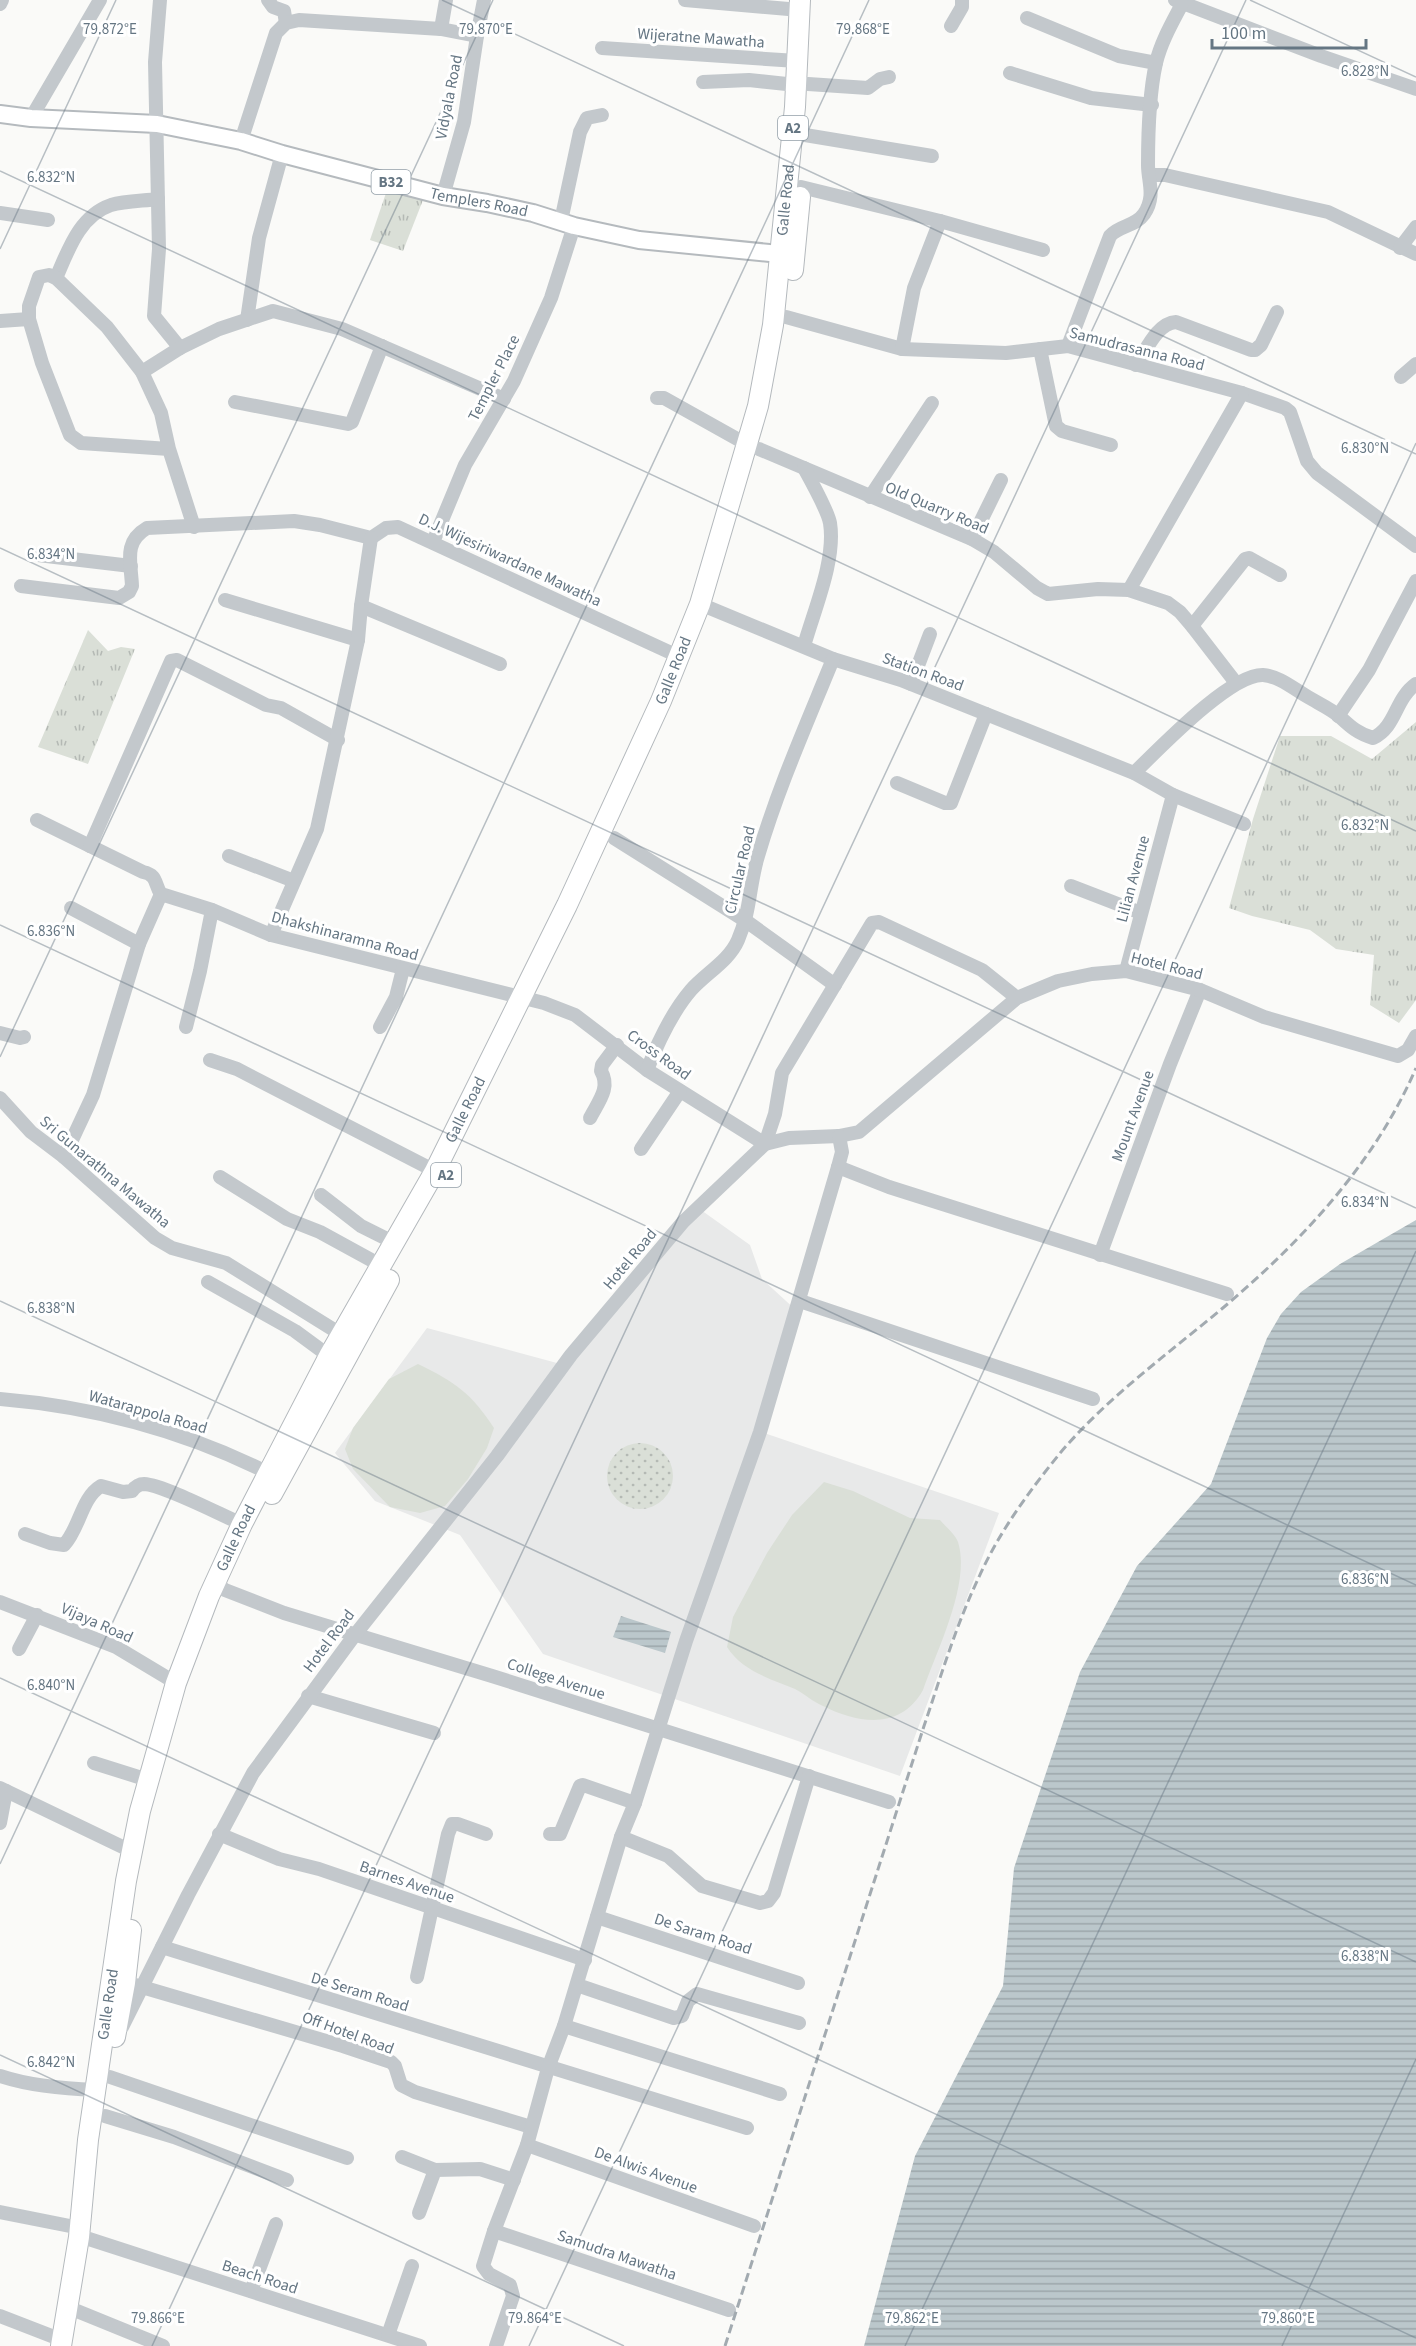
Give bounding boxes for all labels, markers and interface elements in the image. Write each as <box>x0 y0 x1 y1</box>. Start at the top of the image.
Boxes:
scale bar <box>1212 12 1366 50</box>
text: 79.872°E <box>83 19 137 40</box>
text: 79.870°E <box>459 19 513 40</box>
text: 79.868°E <box>836 19 890 40</box>
text: 100 m <box>1221 21 1266 46</box>
street label: Wijeratne Mawatha <box>636 23 766 53</box>
street label: Vidyala Road <box>430 53 468 141</box>
text: 6.828°N <box>1341 61 1389 82</box>
road number: A2 <box>778 116 808 140</box>
street label: Galle Road <box>771 163 800 237</box>
text: 6.832°N <box>27 167 75 188</box>
road number: B32 <box>372 170 410 194</box>
street label: Templers Road <box>427 182 530 223</box>
street label: Samudrasanna Road <box>1067 322 1207 376</box>
street label: Templer Place <box>463 331 525 425</box>
text: 6.830°N <box>1341 438 1389 459</box>
street label: Old Quarry Road <box>882 476 992 540</box>
street label: D.J. Wijesiriwardane Mawatha <box>415 508 605 612</box>
text: 6.834°N <box>27 544 75 565</box>
street label: Galle Road <box>650 633 697 708</box>
street label: Station Road <box>879 647 967 697</box>
text: 6.832°N <box>1341 815 1389 836</box>
street label: Circular Road <box>719 824 761 916</box>
street label: Lilian Avenue <box>1111 833 1155 925</box>
street label: Dhakshinaramna Road <box>269 906 421 966</box>
text: 6.836°N <box>27 921 75 942</box>
street label: Hotel Road <box>1129 946 1205 986</box>
street label: Cross Road <box>623 1024 695 1086</box>
street label: Mount Avenue <box>1106 1067 1160 1165</box>
street label: Galle Road <box>440 1073 491 1147</box>
street label: Sri Gunarathna Mawatha <box>35 1111 175 1233</box>
road number: A2 <box>431 1163 461 1187</box>
text: 6.834°N <box>1341 1192 1389 1213</box>
street label: Hotel Road <box>598 1224 662 1294</box>
text: 6.838°N <box>27 1298 75 1319</box>
street label: Watarappola Road <box>86 1385 210 1439</box>
street label: Galle Road <box>211 1501 261 1575</box>
text: 6.836°N <box>1341 1569 1389 1590</box>
street label: Vijaya Road <box>57 1597 137 1649</box>
street label: Hotel Road <box>298 1605 360 1677</box>
street label: College Avenue <box>504 1653 608 1705</box>
text: 6.840°N <box>27 1675 75 1696</box>
street label: Barnes Avenue <box>357 1855 457 1909</box>
street label: De Saram Road <box>651 1908 755 1960</box>
text: 6.838°N <box>1341 1946 1389 1967</box>
street label: Galle Road <box>92 1967 124 2041</box>
street label: De Seram Road <box>308 1967 412 2017</box>
street label: Off Hotel Road <box>299 2006 397 2060</box>
text: 6.842°N <box>27 2052 75 2073</box>
street label: De Alwis Avenue <box>591 2141 701 2199</box>
street label: Samudra Mawatha <box>554 2224 680 2286</box>
street label: Beach Road <box>219 2254 301 2300</box>
text: 79.866°E <box>131 2308 185 2329</box>
text: 79.864°E <box>508 2308 562 2329</box>
text: 79.862°E <box>885 2308 939 2329</box>
text: 79.860°E <box>1261 2308 1315 2329</box>

